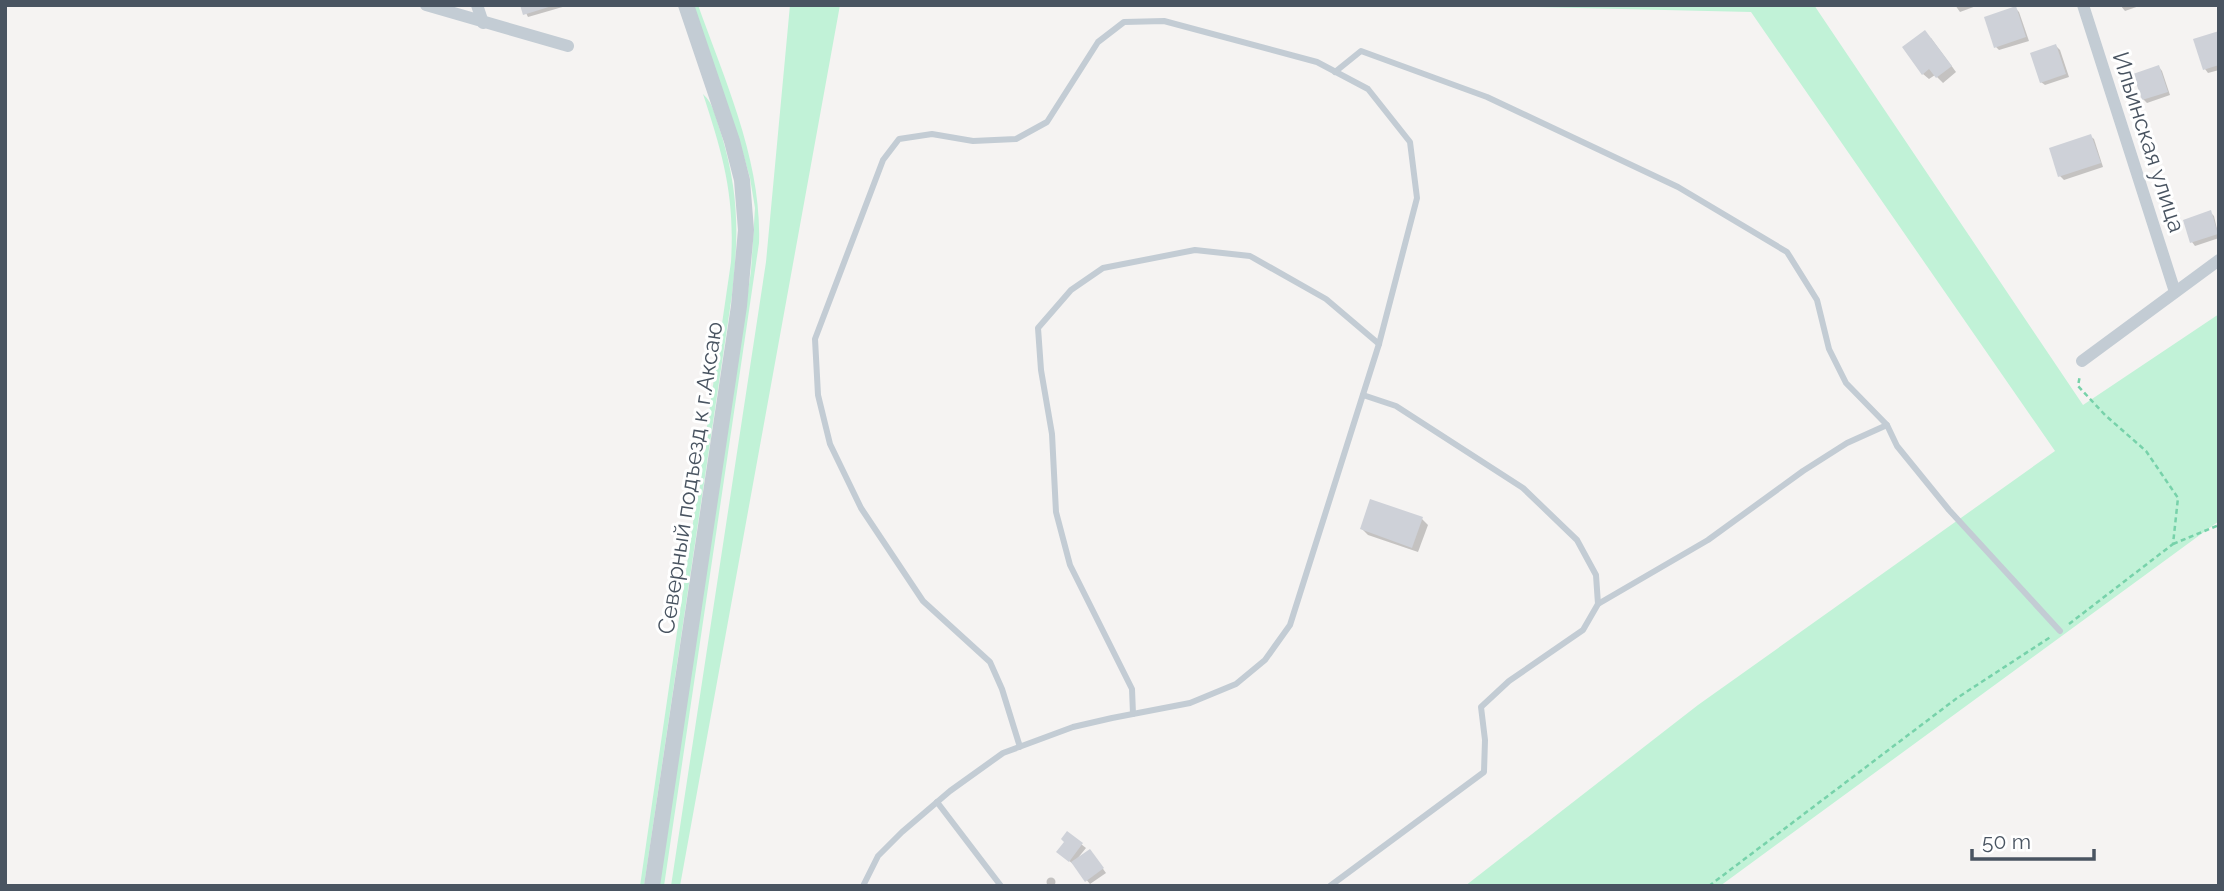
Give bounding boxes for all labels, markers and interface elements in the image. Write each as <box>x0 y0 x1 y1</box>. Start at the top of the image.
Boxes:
street label: Ильинская улица <box>2108 48 2191 235</box>
street label: Северный подъезд к г.Аксаю <box>651 320 728 636</box>
scale bar <box>1972 818 2094 862</box>
text: 50 m <box>1982 829 2031 854</box>

